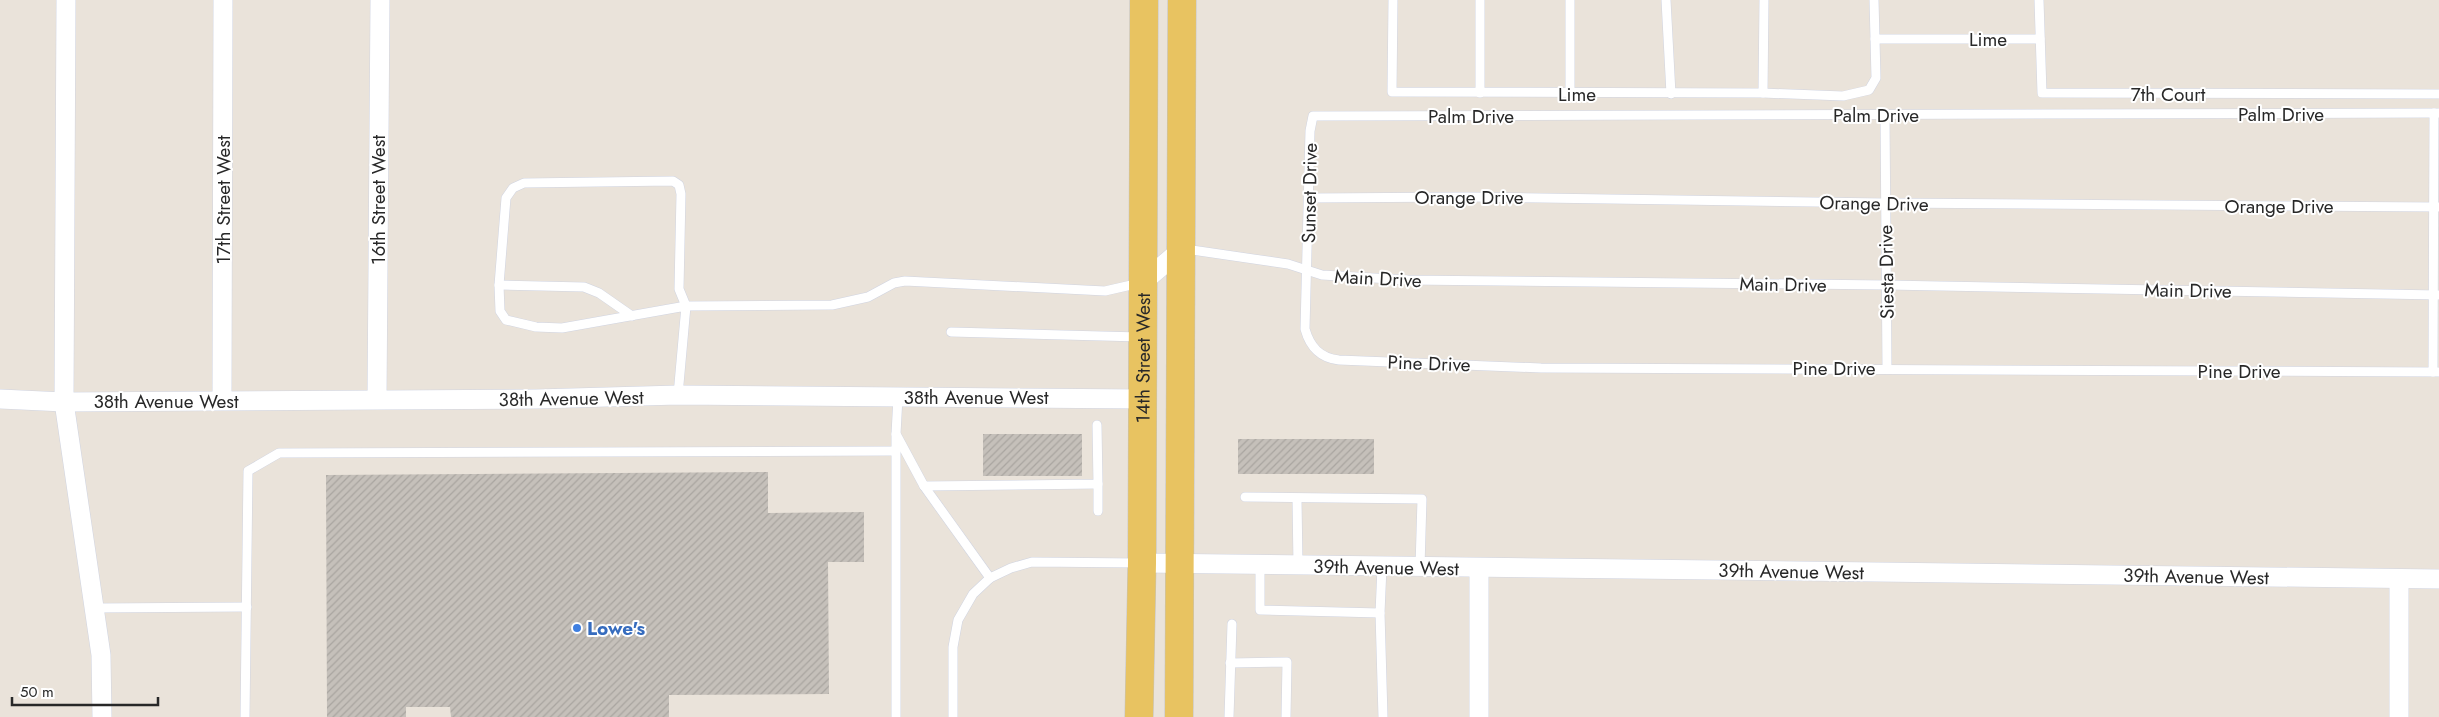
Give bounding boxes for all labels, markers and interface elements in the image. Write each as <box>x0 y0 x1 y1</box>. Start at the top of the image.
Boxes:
street label: Lime <box>1969 26 2007 53</box>
street label: Lime <box>1558 81 1596 108</box>
street label: 7th Court <box>2131 81 2206 108</box>
street label: Palm Drive <box>2238 101 2324 128</box>
street label: Palm Drive <box>1833 102 1919 129</box>
street label: Palm Drive <box>1428 103 1514 130</box>
street label: 17th Street West <box>210 135 237 265</box>
street label: 16th Street West <box>365 135 392 265</box>
street label: Sunset Drive <box>1295 142 1324 243</box>
street label: Orange Drive <box>1414 184 1524 211</box>
street label: Orange Drive <box>1819 189 1929 218</box>
street label: Orange Drive <box>2224 193 2334 220</box>
street label: Siesta Drive <box>1872 224 1901 319</box>
street label: Main Drive <box>1334 263 1423 294</box>
street label: Main Drive <box>1739 270 1827 299</box>
street label: Main Drive <box>2144 276 2232 305</box>
street label: 14th Street West <box>1129 292 1157 423</box>
street label: Pine Drive <box>1387 349 1471 378</box>
street label: Pine Drive <box>1792 355 1876 382</box>
street label: Pine Drive <box>2197 358 2281 385</box>
street label: 38th Avenue West <box>498 384 644 413</box>
street label: 38th Avenue West <box>903 384 1049 411</box>
street label: 38th Avenue West <box>93 388 239 415</box>
street label: 39th Avenue West <box>1313 553 1460 582</box>
street label: 39th Avenue West <box>1718 557 1865 586</box>
street label: 39th Avenue West <box>2123 562 2270 591</box>
place label: Lowe's <box>587 615 645 642</box>
marker: Lowe's <box>571 622 583 634</box>
scale bar <box>12 674 159 706</box>
text: 50 m <box>20 681 54 703</box>

